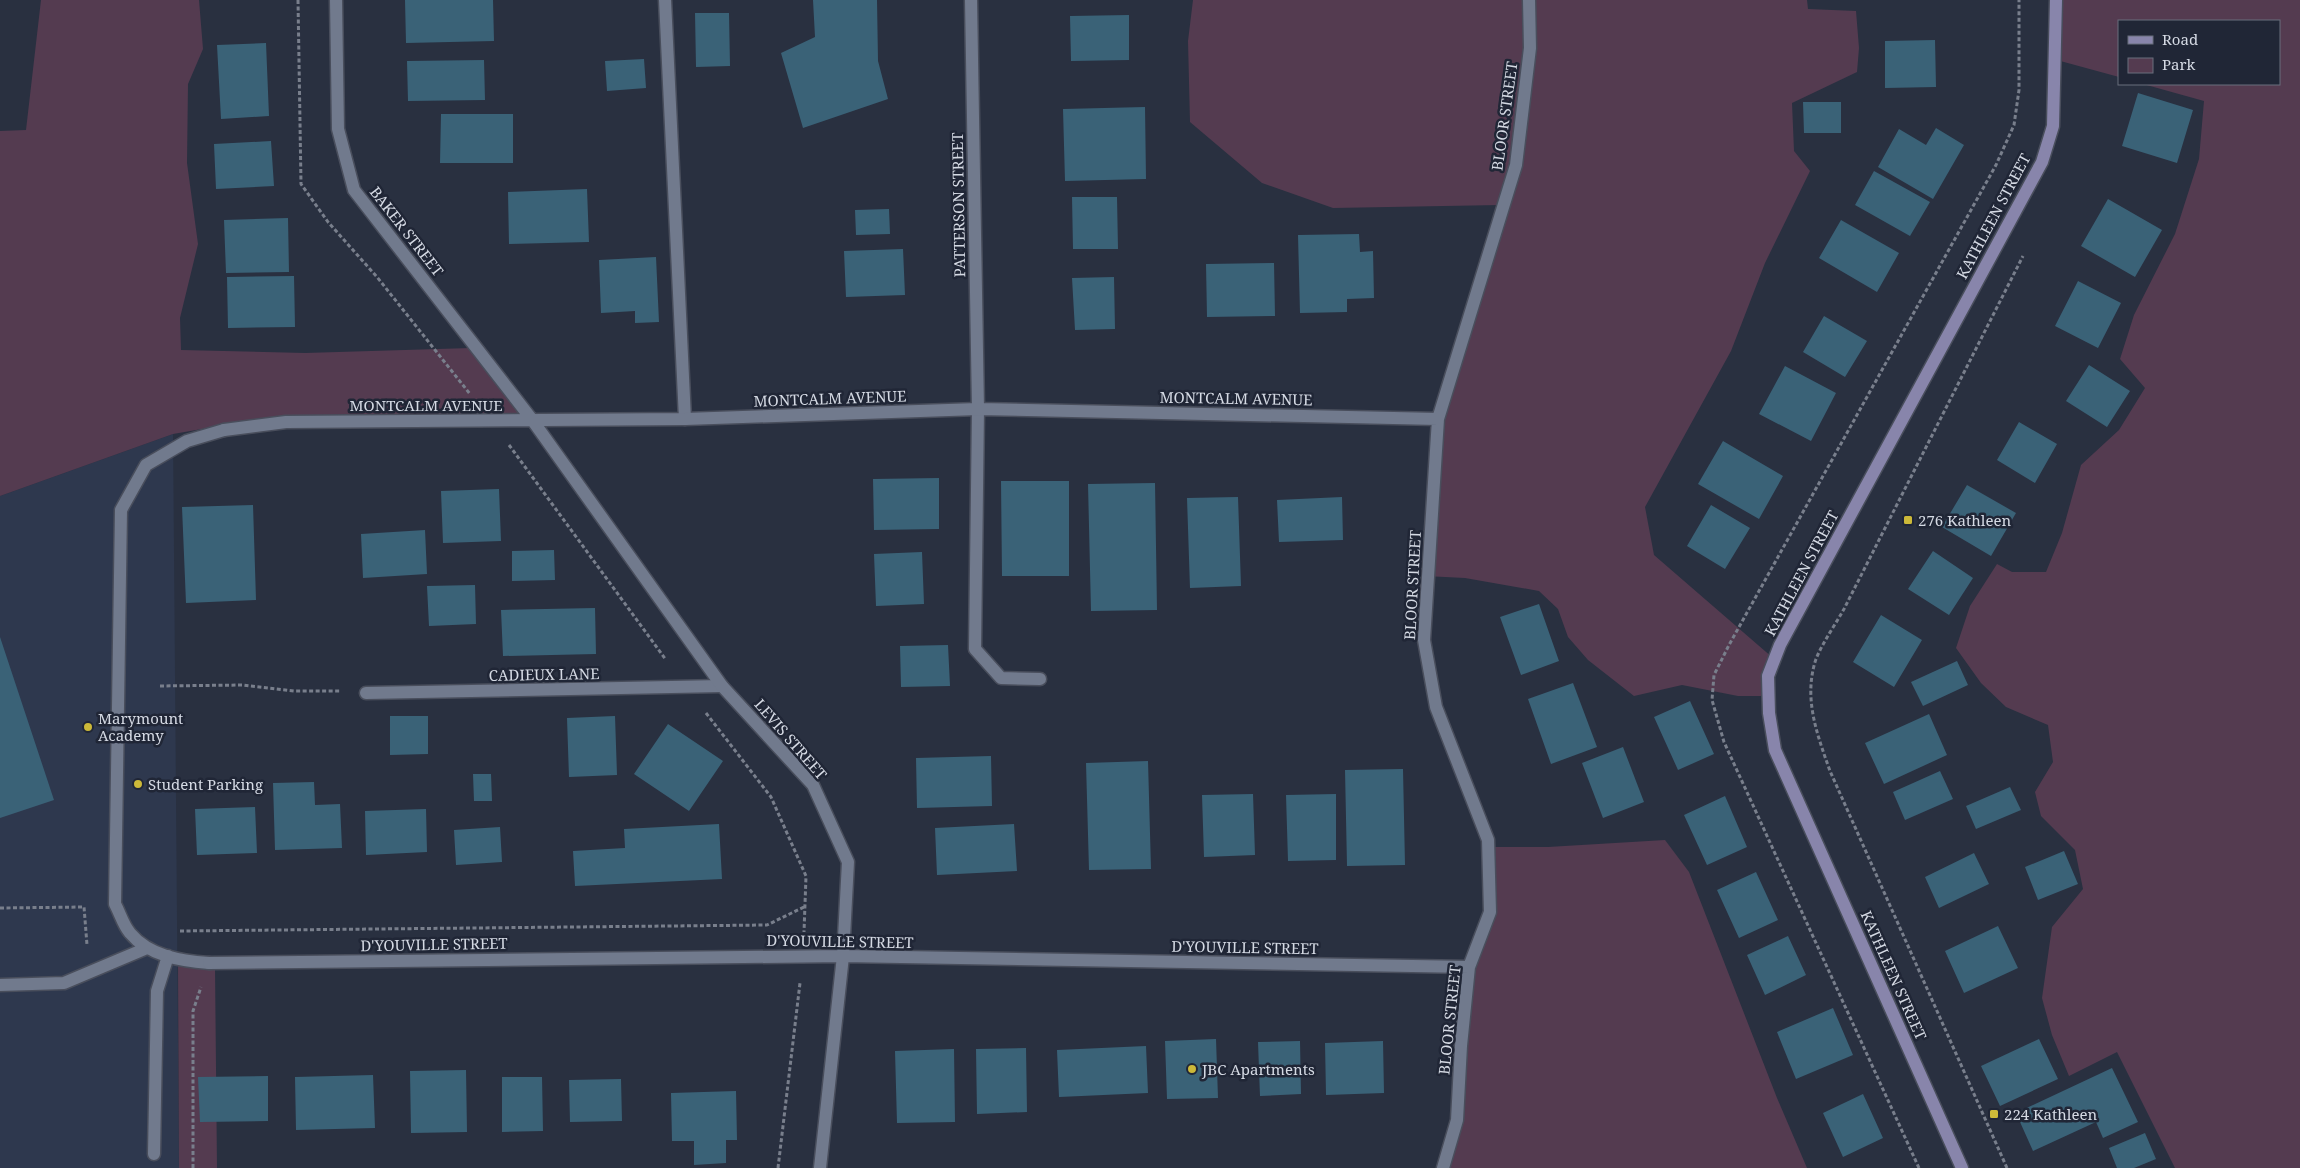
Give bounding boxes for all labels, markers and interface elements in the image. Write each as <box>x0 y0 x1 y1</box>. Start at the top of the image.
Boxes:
legend <box>2118 20 2280 85</box>
text: Road <box>2162 29 2198 49</box>
text: Park <box>2162 54 2196 74</box>
street label: BLOOR STREET <box>1486 60 1522 172</box>
street label: PATTERSON STREET <box>947 132 969 278</box>
street label: KATHLEEN STREET <box>1951 150 2035 282</box>
street label: BAKER STREET <box>366 182 448 280</box>
street label: MONTCALM AVENUE <box>753 385 907 411</box>
street label: MONTCALM AVENUE <box>1159 387 1313 409</box>
street label: MONTCALM AVENUE <box>349 395 503 415</box>
street label: KATHLEEN STREET <box>1759 507 1843 639</box>
place label: 276 Kathleen <box>1918 510 2012 530</box>
marker: 276 Kathleen <box>1902 514 1914 526</box>
street label: BLOOR STREET <box>1399 530 1425 640</box>
street label: CADIEUX LANE <box>488 663 600 685</box>
street label: LEVIS STREET <box>750 694 832 784</box>
place label: Marymount Academy <box>98 708 183 745</box>
marker: Marymount Academy <box>82 721 94 733</box>
place label: Student Parking <box>148 774 263 794</box>
marker: Student Parking <box>132 778 144 790</box>
street label: KATHLEEN STREET <box>1857 907 1931 1043</box>
street label: D'YOUVILLE STREET <box>766 930 914 952</box>
street label: D'YOUVILLE STREET <box>360 933 508 955</box>
street label: D'YOUVILLE STREET <box>1171 936 1319 958</box>
street label: BLOOR STREET <box>1433 964 1465 1076</box>
place label: JBC Apartments <box>1201 1059 1315 1079</box>
marker: JBC Apartments <box>1186 1063 1198 1075</box>
place label: 224 Kathleen <box>2004 1104 2098 1124</box>
marker: 224 Kathleen <box>1988 1108 2000 1120</box>

